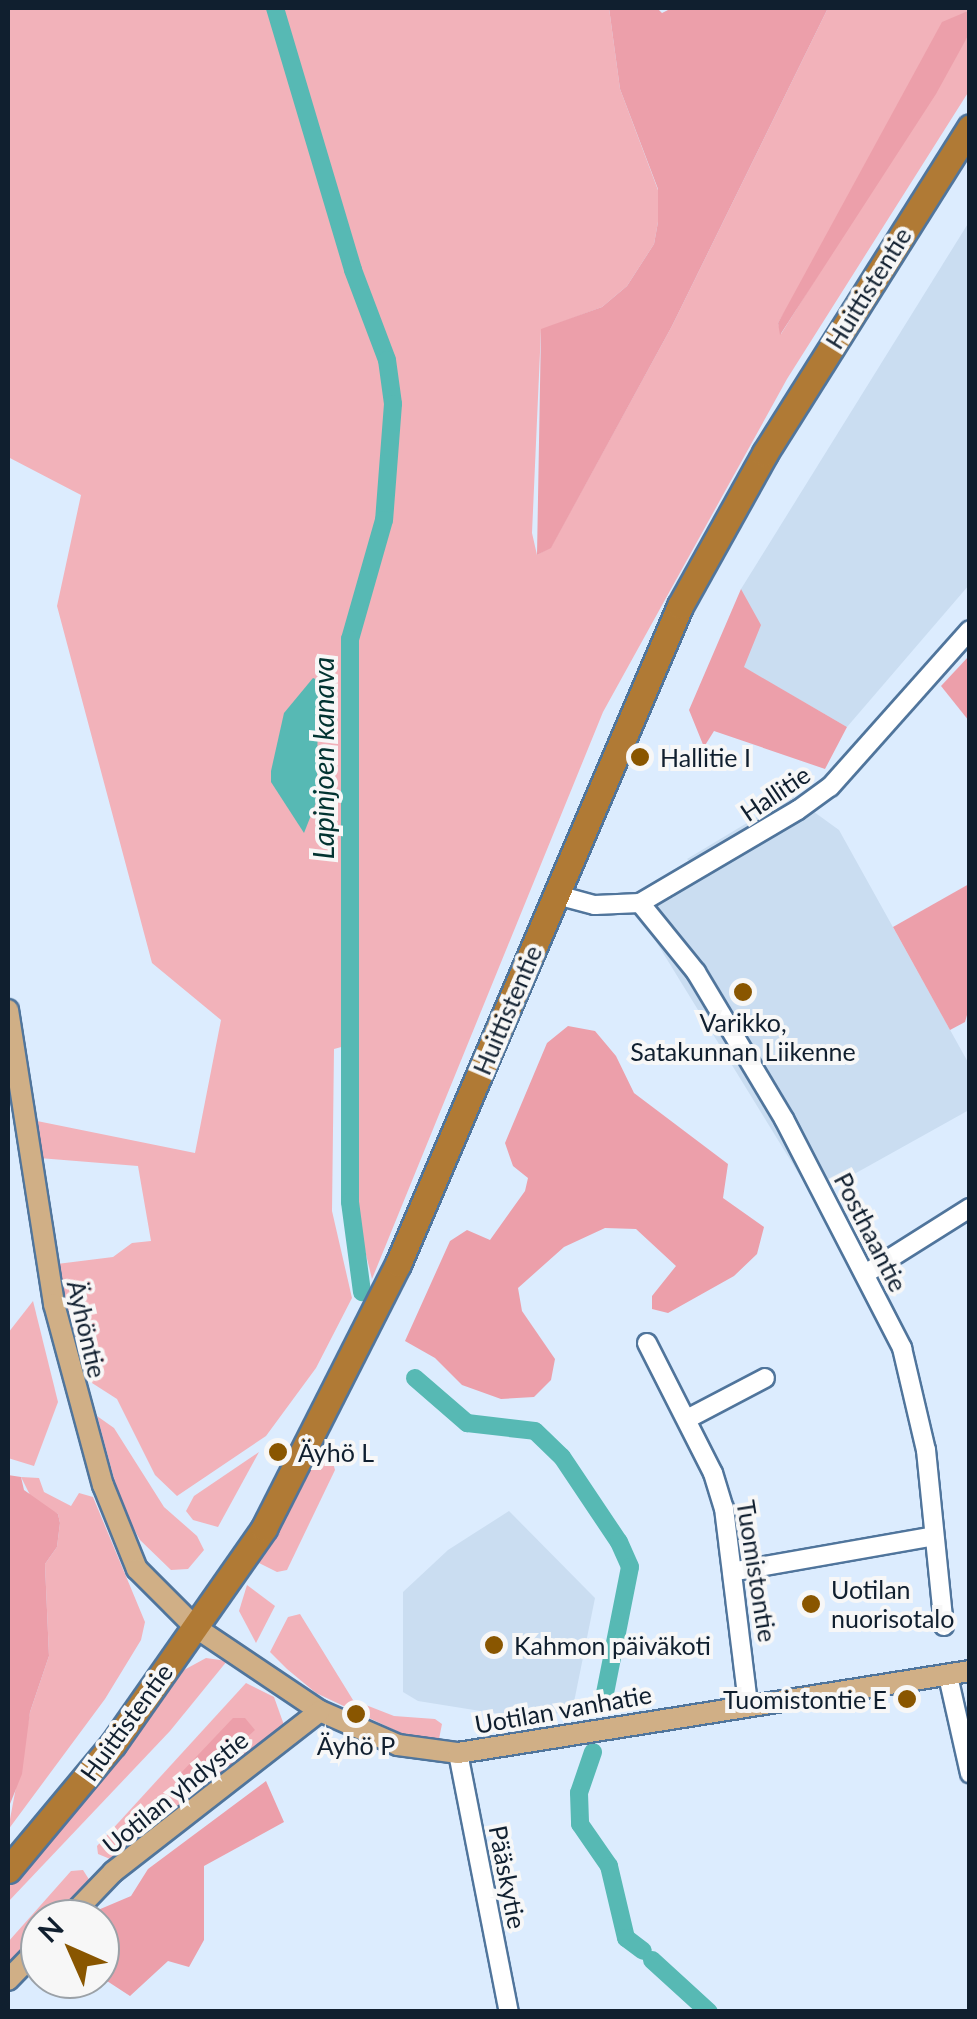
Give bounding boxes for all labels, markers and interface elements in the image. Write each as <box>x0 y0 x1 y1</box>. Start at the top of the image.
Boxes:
street label: Huittistentie <box>819 222 917 354</box>
water label: Lapinjoen kanava <box>306 657 340 859</box>
place label: Hallitie I <box>660 742 751 772</box>
marker: Hallitie I <box>629 746 651 768</box>
street label: Hallitie <box>734 759 816 827</box>
street label: Huittistentie <box>466 941 548 1079</box>
marker: Varikko, Satakunnan Liikenne <box>732 981 754 1003</box>
place label: Varikko, Satakunnan Liikenne <box>630 1008 856 1067</box>
street label: Posthaantie <box>828 1168 914 1296</box>
street label: Äyhöntie <box>61 1277 113 1381</box>
place label: Äyhö L <box>298 1437 374 1467</box>
marker: Äyhö L <box>267 1441 289 1463</box>
street label: Tuomistontie <box>731 1498 783 1644</box>
place label: Uotilan nuorisotalo <box>831 1575 954 1634</box>
marker: Uotilan nuorisotalo <box>800 1593 822 1615</box>
place label: Kahmon päiväkoti <box>514 1630 711 1660</box>
marker: Kahmon päiväkoti <box>483 1634 505 1656</box>
street label: Huittistentie <box>73 1658 179 1786</box>
street label: Uotilan vanhatie <box>472 1679 654 1739</box>
place label: Tuomistontie E <box>723 1684 887 1714</box>
marker: Tuomistontie E <box>896 1688 918 1710</box>
marker: Äyhö P <box>345 1703 367 1725</box>
street label: Uotilan yhdystie <box>96 1724 254 1860</box>
place label: Äyhö P <box>317 1730 395 1760</box>
street label: Pääskytie <box>483 1823 533 1931</box>
north arrow <box>20 1899 120 1999</box>
text: N <box>31 1910 70 1949</box>

